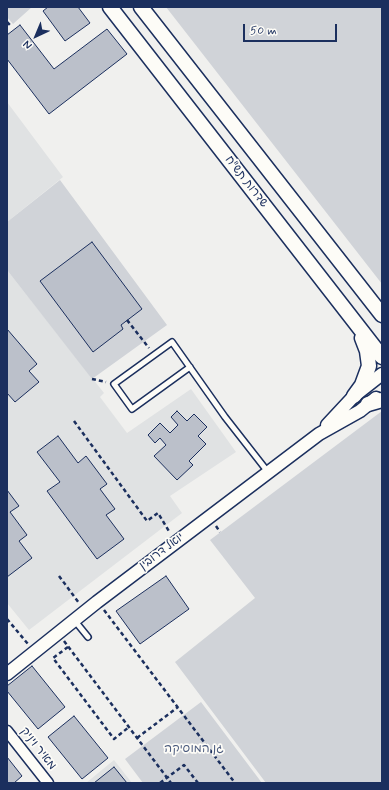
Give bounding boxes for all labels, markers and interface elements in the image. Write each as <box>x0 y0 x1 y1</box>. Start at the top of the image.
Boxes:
north arrow <box>16 16 56 56</box>
scale bar <box>245 16 339 42</box>
text: 50 m <box>250 23 277 39</box>
text: N <box>20 37 35 52</box>
street label: שדרות תש"ח <box>221 153 271 211</box>
street label: יואל דרובין <box>137 530 187 574</box>
street label: מאיר ויניק <box>17 725 59 773</box>
park label: גן המוסיקה <box>164 742 224 756</box>

